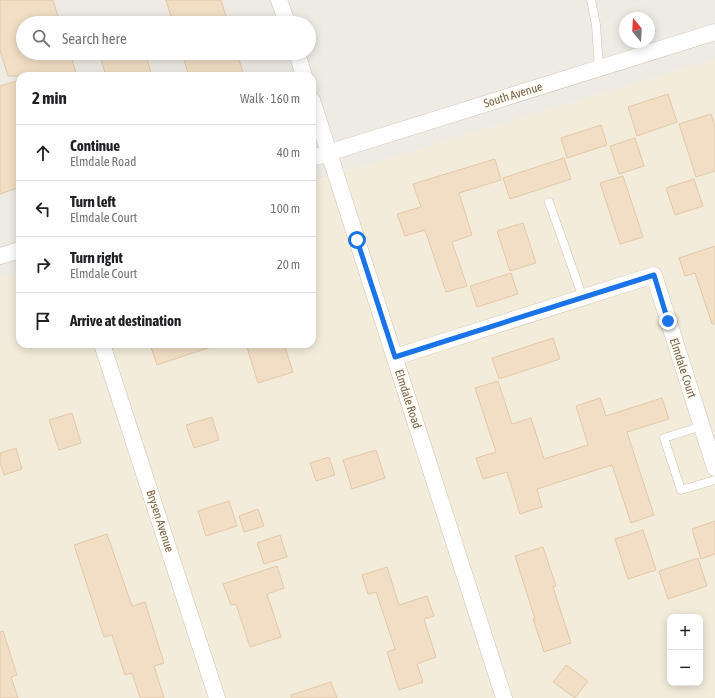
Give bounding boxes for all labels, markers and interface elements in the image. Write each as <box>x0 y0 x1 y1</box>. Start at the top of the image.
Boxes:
north arrow <box>619 12 655 48</box>
search box <box>16 16 316 60</box>
icon: search <box>30 27 52 49</box>
text: Search here <box>62 30 127 47</box>
street label: South Avenue <box>482 79 544 111</box>
text: 2 min <box>32 88 67 108</box>
text: Walk · 160 m <box>240 91 300 106</box>
text: Continue <box>70 137 120 154</box>
icon: ahead <box>32 142 54 164</box>
text: 40 m <box>277 145 300 160</box>
text: Elmdale Road <box>70 154 136 169</box>
text: Turn left <box>70 193 116 210</box>
icon: left <box>32 198 54 220</box>
text: 100 m <box>271 201 300 216</box>
text: Elmdale Court <box>70 210 137 225</box>
route start <box>348 231 366 249</box>
text: Turn right <box>70 249 123 266</box>
icon: right <box>32 254 54 276</box>
text: 20 m <box>277 257 300 272</box>
text: Elmdale Court <box>70 266 137 281</box>
icon: arrive <box>32 310 54 332</box>
text: Arrive at destination <box>70 312 181 329</box>
route end <box>659 312 677 330</box>
street label: Elmdale Court <box>667 336 699 400</box>
street label: Elmdale Road <box>392 368 424 430</box>
street label: Brysen Avenue <box>143 488 177 554</box>
map controls <box>667 614 703 686</box>
button: + <box>667 614 703 650</box>
button: − <box>667 650 703 686</box>

